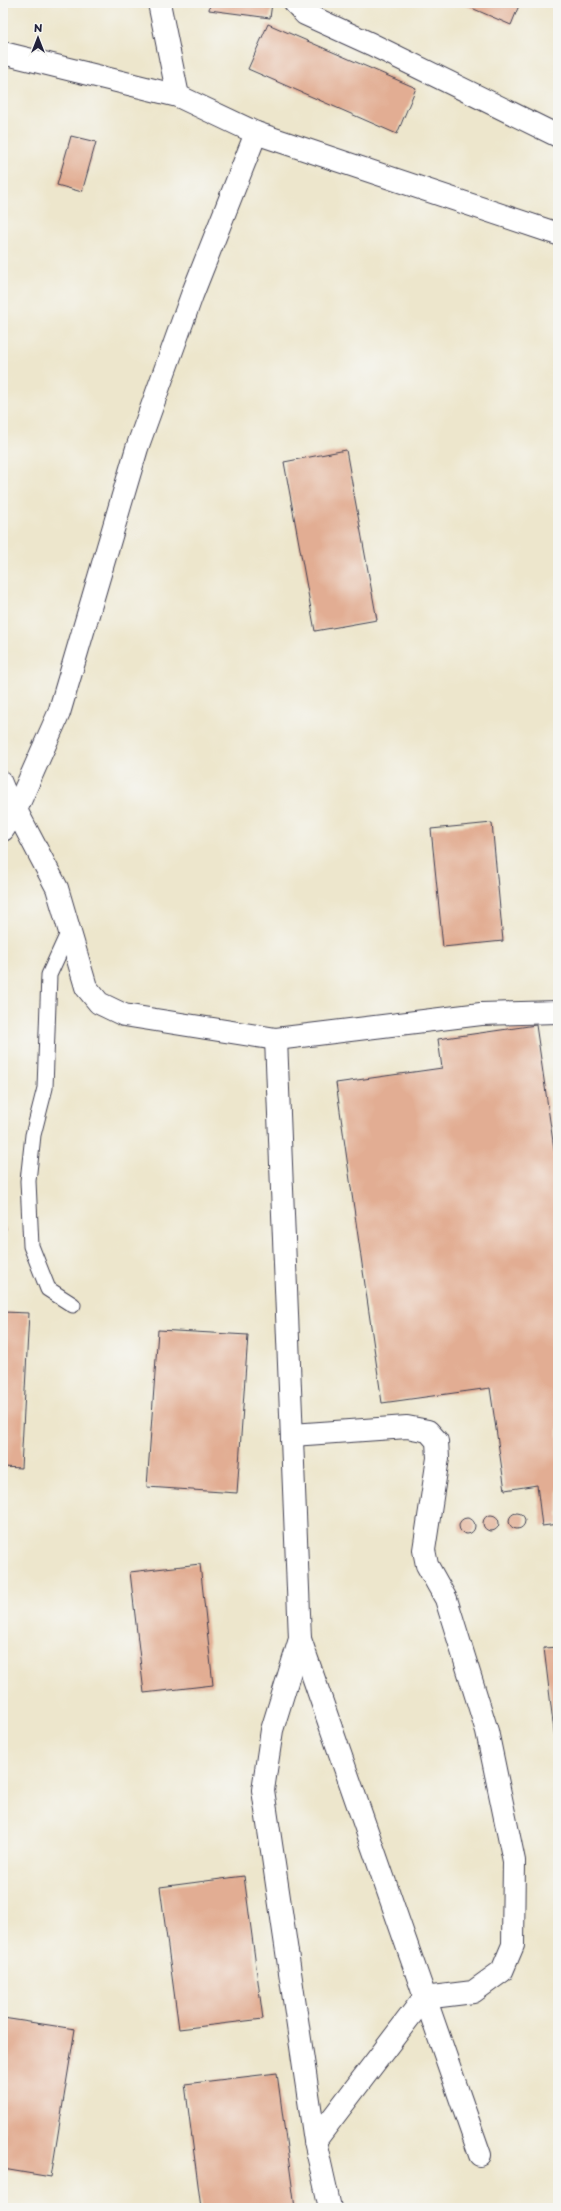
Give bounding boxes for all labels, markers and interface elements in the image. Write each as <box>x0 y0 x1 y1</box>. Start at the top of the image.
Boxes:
north arrow <box>18 18 58 58</box>
text: N <box>34 19 43 36</box>

